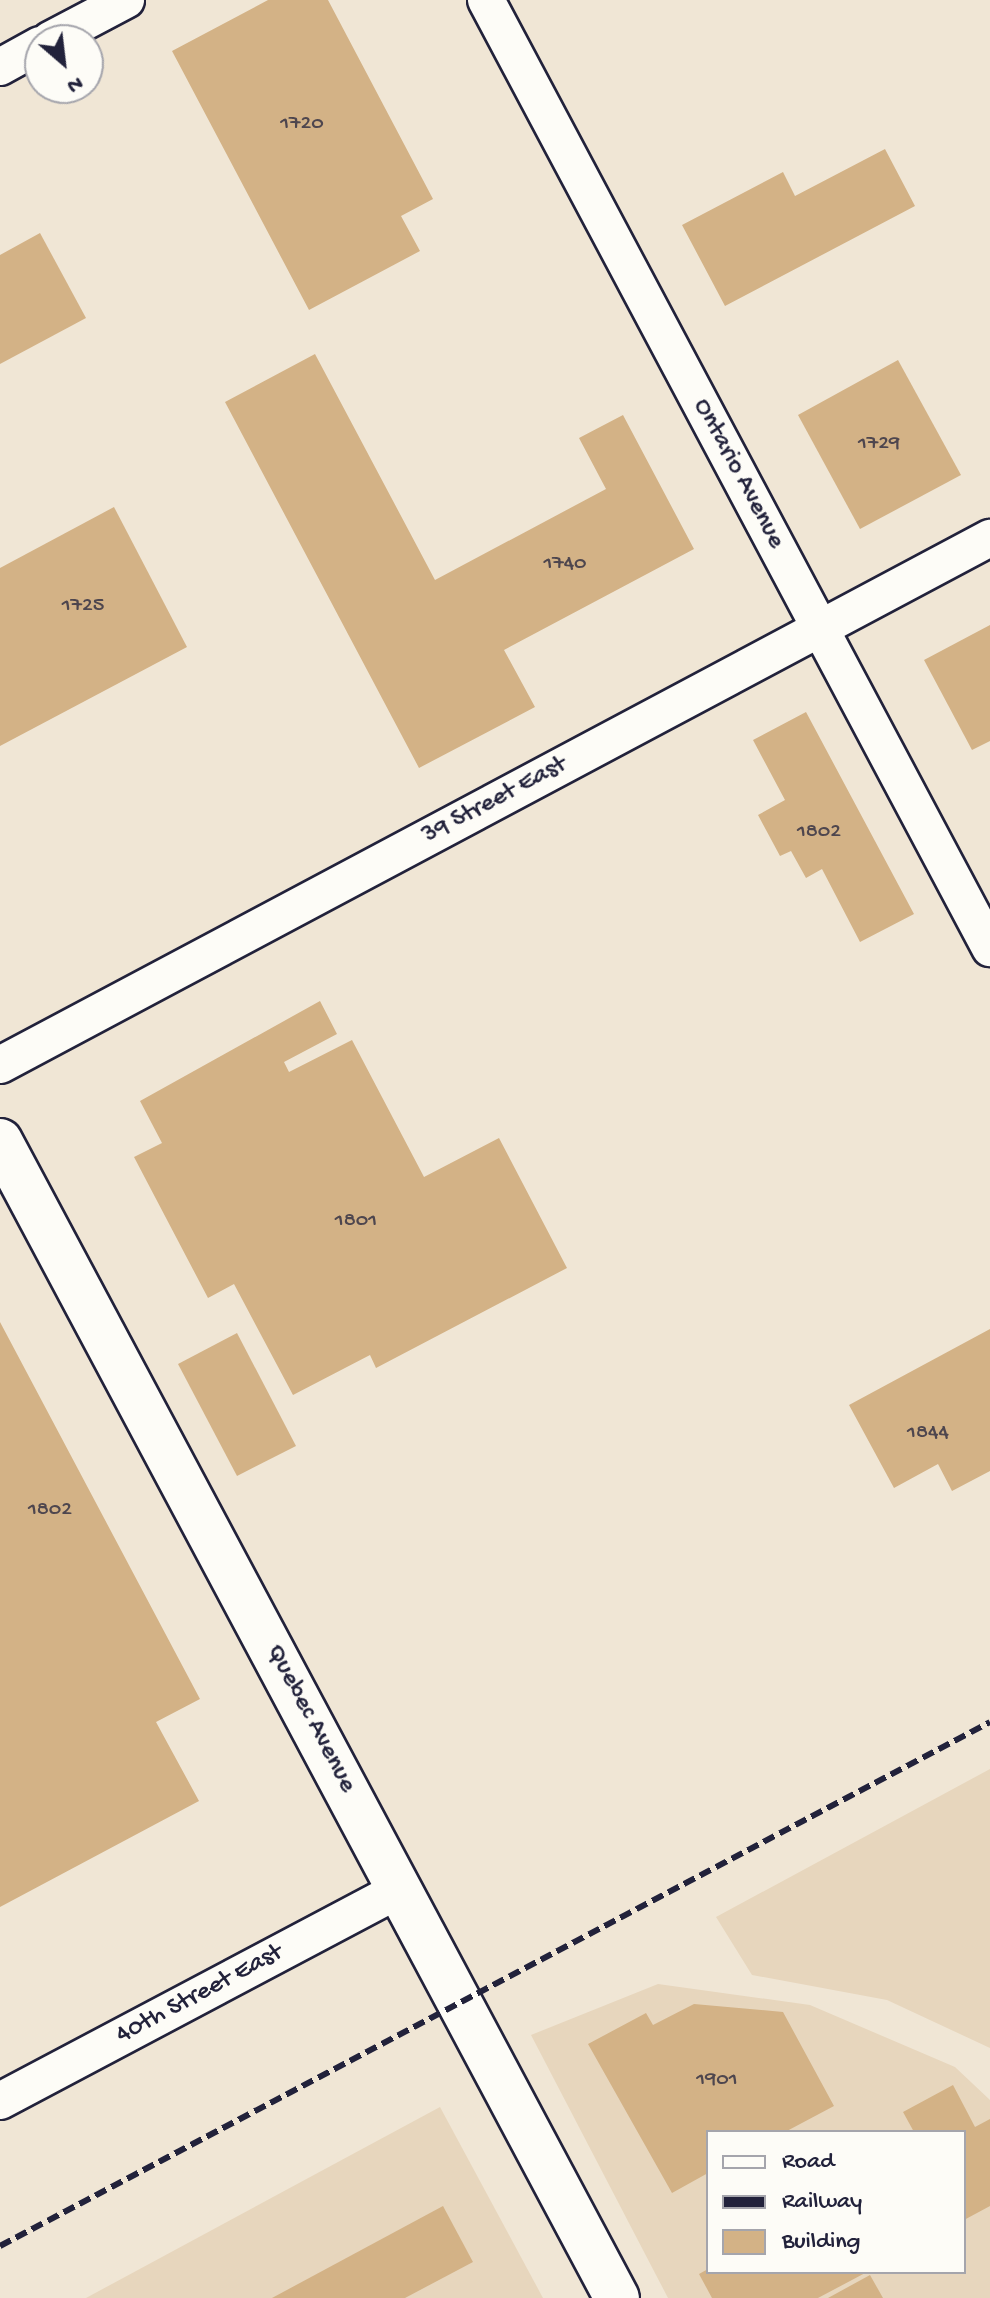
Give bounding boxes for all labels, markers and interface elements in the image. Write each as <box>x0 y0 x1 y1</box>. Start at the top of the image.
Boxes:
north arrow <box>24 24 104 104</box>
text: N <box>62 69 87 98</box>
house number: 1720 <box>280 112 324 138</box>
street label: Ontario Avenue <box>685 394 791 554</box>
house number: 1729 <box>858 432 900 458</box>
house number: 1740 <box>543 552 587 578</box>
house number: 1725 <box>62 594 104 620</box>
street label: 39 Street East <box>417 750 573 852</box>
house number: 1802 <box>797 820 841 846</box>
house number: 1801 <box>335 1209 377 1235</box>
house number: 1844 <box>907 1421 949 1447</box>
house number: 1802 <box>28 1498 72 1524</box>
street label: Quebec Avenue <box>258 1640 362 1798</box>
street label: 40th Street East <box>111 1938 289 2052</box>
house number: 1901 <box>696 2068 738 2094</box>
legend <box>706 2130 966 2274</box>
text: Road <box>782 2148 834 2177</box>
text: Railway <box>782 2188 862 2217</box>
text: Building <box>782 2228 860 2257</box>

